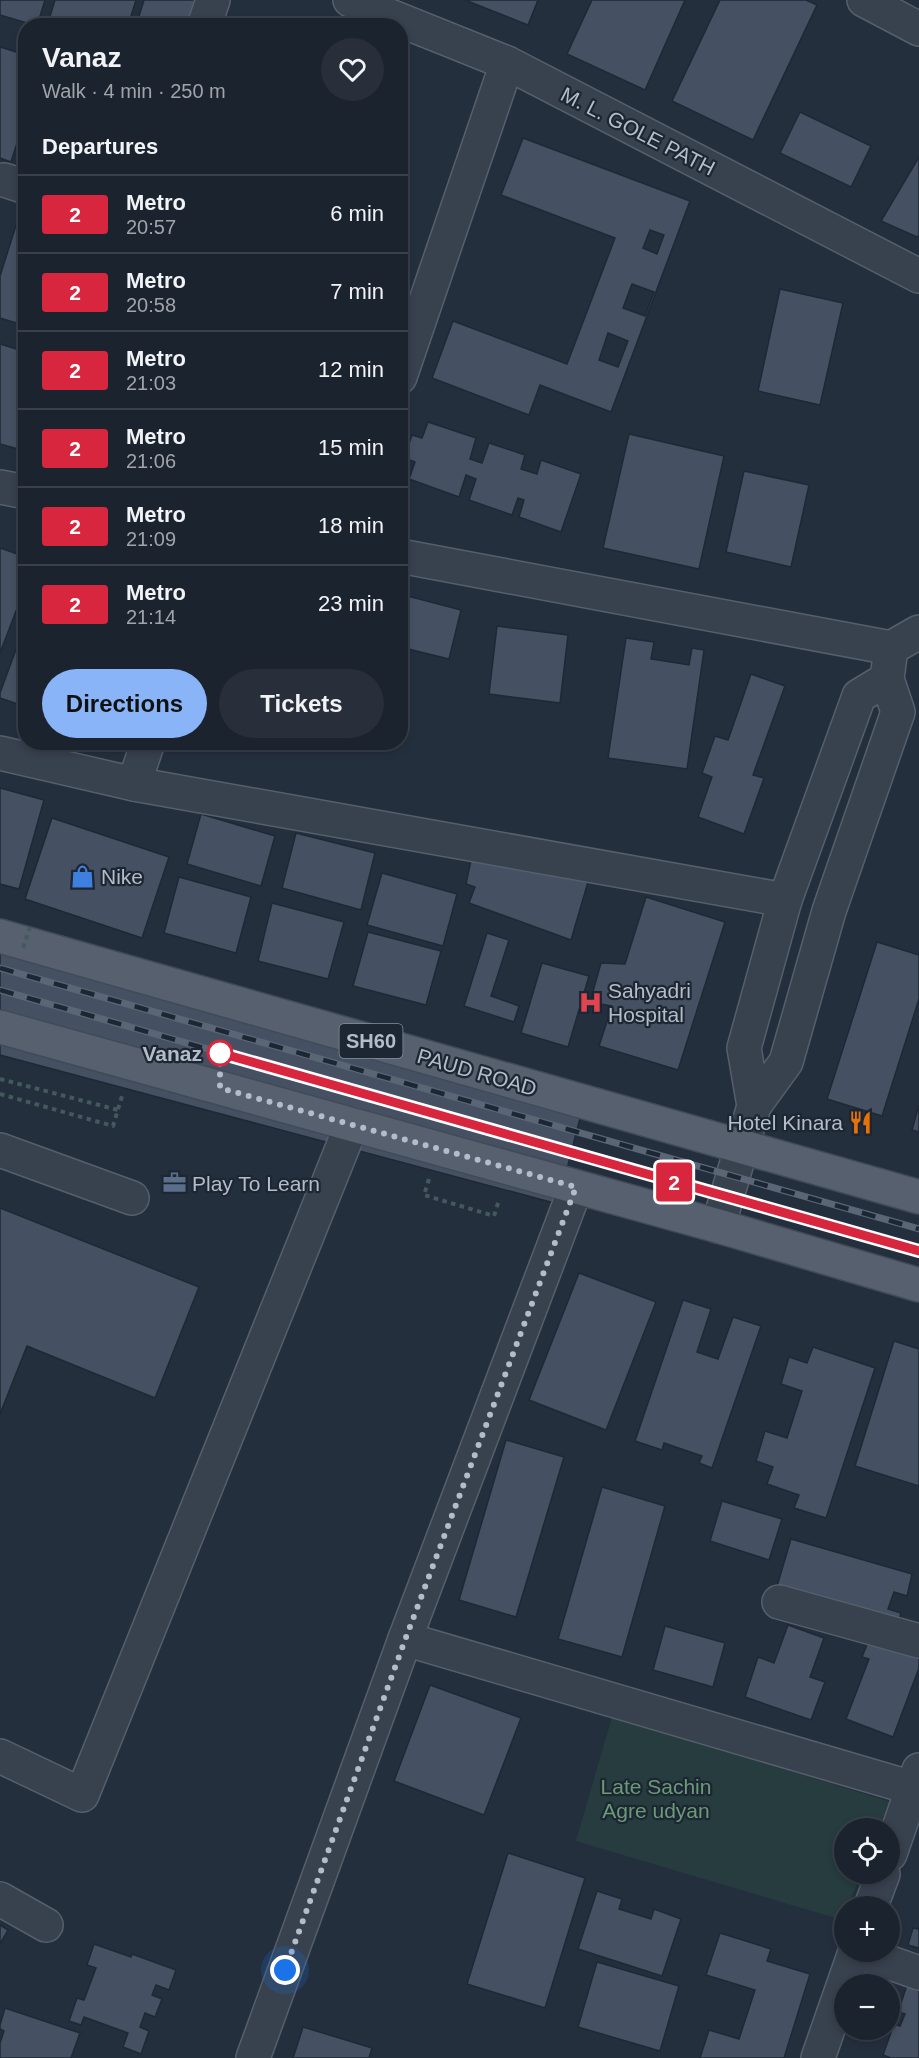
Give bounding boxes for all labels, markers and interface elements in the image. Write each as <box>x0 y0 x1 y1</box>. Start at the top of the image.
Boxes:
button: heart <box>321 38 384 101</box>
text: Vanaz <box>42 42 121 73</box>
text: Walk · 4 min · 250 m <box>42 80 226 102</box>
street label: M. L. GOLE PATH <box>557 82 719 180</box>
text: Departures <box>42 134 158 159</box>
text: Metro <box>126 190 186 215</box>
text: 6 min <box>330 201 384 226</box>
text: 2 <box>69 203 81 226</box>
text: 20:57 <box>126 216 176 238</box>
text: Metro <box>126 268 186 293</box>
text: 7 min <box>330 279 384 304</box>
text: 2 <box>69 281 81 304</box>
text: 20:58 <box>126 294 176 316</box>
text: Metro <box>126 346 186 371</box>
text: 12 min <box>318 357 384 382</box>
text: 2 <box>69 359 81 382</box>
text: 21:03 <box>126 372 176 394</box>
text: Metro <box>126 424 186 449</box>
text: 15 min <box>318 435 384 460</box>
text: 2 <box>69 437 81 460</box>
text: 21:06 <box>126 450 176 472</box>
text: Metro <box>126 502 186 527</box>
text: 18 min <box>318 513 384 538</box>
text: 2 <box>69 515 81 538</box>
text: 21:09 <box>126 528 176 550</box>
text: Metro <box>126 580 186 605</box>
text: 23 min <box>318 591 384 616</box>
text: 2 <box>69 593 81 616</box>
text: 21:14 <box>126 606 176 628</box>
button: Directions <box>42 669 207 738</box>
button: Tickets <box>219 669 384 738</box>
shop icon: Nike <box>70 863 96 889</box>
place label: Nike <box>101 865 143 888</box>
place label: Sahyadri Hospital <box>608 979 691 1026</box>
hospital icon: Sahyadri Hospital <box>577 989 603 1015</box>
road number: SH60 <box>340 1024 403 1058</box>
marker: Vanaz <box>207 1040 233 1066</box>
place label: Vanaz <box>142 1042 202 1065</box>
street label: PAUD ROAD <box>415 1044 539 1100</box>
restaurant icon: Hotel Kinara <box>848 1109 874 1135</box>
place label: Hotel Kinara <box>727 1111 843 1134</box>
line badge: 2 <box>654 1162 694 1202</box>
office icon: Play To Learn <box>161 1170 187 1196</box>
text: 2 <box>668 1171 680 1194</box>
place label: Play To Learn <box>192 1172 320 1195</box>
park label: Late Sachin Agre udyan <box>601 1775 711 1822</box>
map controls <box>834 1818 900 2040</box>
button: locate <box>834 1818 900 1884</box>
button: + <box>834 1896 900 1962</box>
your location <box>270 1955 300 1985</box>
button: − <box>834 1974 900 2040</box>

